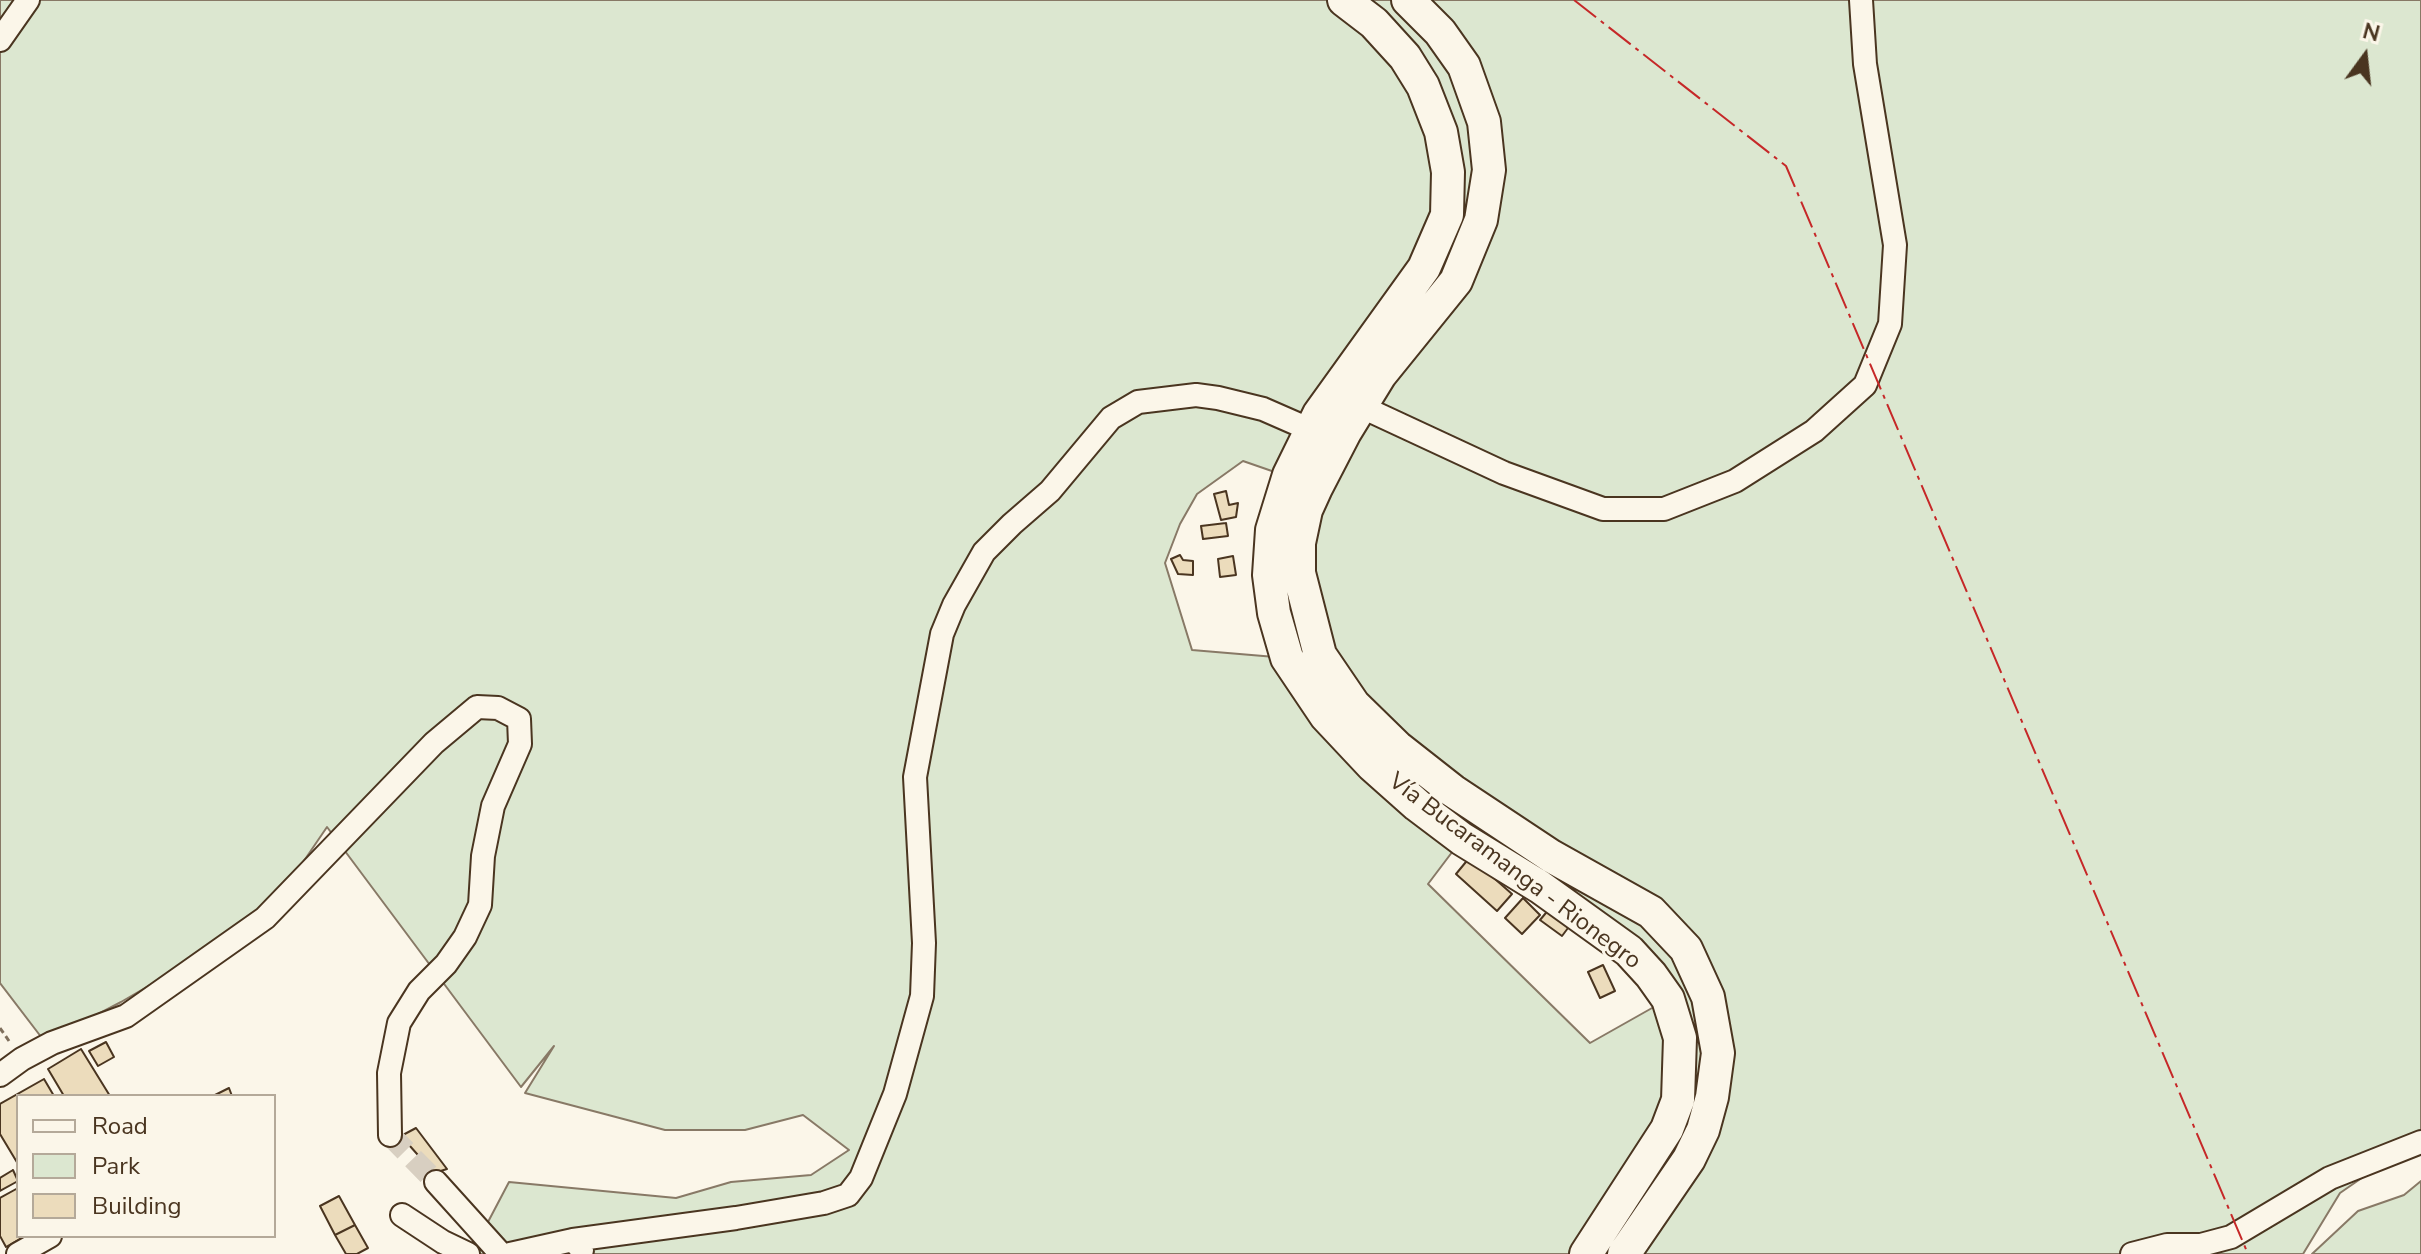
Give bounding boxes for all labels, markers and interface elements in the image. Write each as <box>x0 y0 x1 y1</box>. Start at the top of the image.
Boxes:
north arrow <box>2325 16 2405 96</box>
text: N <box>2359 16 2383 49</box>
street label: Vía Bucaramanga - Rionegro <box>1382 768 1646 976</box>
legend <box>16 1094 276 1238</box>
text: Road <box>92 1110 148 1142</box>
text: Park <box>92 1150 140 1182</box>
text: Building <box>92 1190 182 1222</box>

